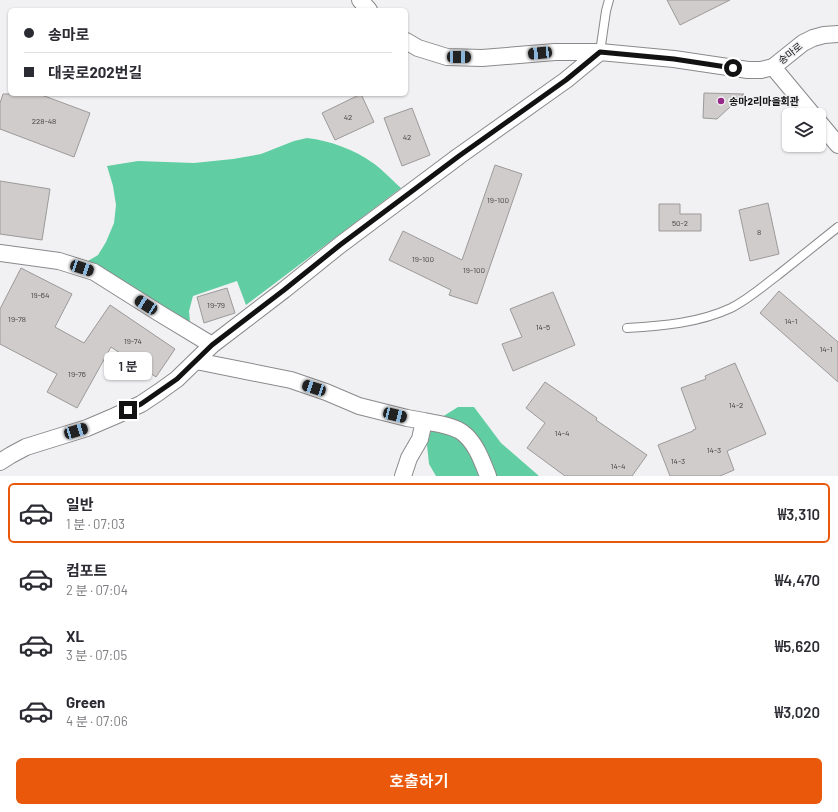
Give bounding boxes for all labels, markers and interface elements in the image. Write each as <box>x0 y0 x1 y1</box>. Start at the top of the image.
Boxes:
text: 송마로 <box>48 25 89 43</box>
street label: 송마로 <box>775 40 805 66</box>
car <box>528 46 552 60</box>
car <box>447 51 471 63</box>
route start <box>724 59 742 77</box>
text: 대곶로202번길 <box>48 63 142 81</box>
place label: 송마2리마을회관 <box>729 95 799 107</box>
marker: 송마2리마을회관 <box>716 96 726 106</box>
map controls <box>782 108 826 152</box>
button: layers <box>782 108 826 152</box>
house number: 42 <box>344 112 352 122</box>
house number: 228-48 <box>32 116 56 126</box>
house number: 42 <box>403 132 411 142</box>
house number: 19-100 <box>487 195 509 205</box>
house number: 50-2 <box>672 218 688 228</box>
house number: 8 <box>757 227 761 237</box>
house number: 19-100 <box>412 254 434 264</box>
car <box>69 259 95 277</box>
house number: 19-100 <box>463 265 485 275</box>
house number: 19-64 <box>31 290 49 300</box>
car <box>133 293 159 317</box>
house number: 19-79 <box>207 300 225 310</box>
house number: 19-78 <box>8 314 26 324</box>
house number: 14-1 <box>784 316 798 326</box>
house number: 14-5 <box>536 322 550 332</box>
house number: 19-74 <box>124 336 142 346</box>
house number: 14-1 <box>819 344 833 354</box>
callout: 1 분 <box>104 352 152 380</box>
text: 1 분 <box>118 358 138 374</box>
house number: 19-76 <box>68 369 86 379</box>
car <box>301 379 327 397</box>
house number: 14-2 <box>729 400 743 410</box>
route end <box>119 401 137 419</box>
car <box>382 406 408 424</box>
car <box>63 422 89 440</box>
house number: 14-4 <box>555 428 569 438</box>
house number: 14-3 <box>707 445 721 455</box>
house number: 14-3 <box>671 456 685 466</box>
house number: 14-4 <box>611 461 625 471</box>
icon: car <box>18 495 54 531</box>
text: 일반 <box>66 495 94 513</box>
text: ₩3,310 <box>778 505 820 523</box>
text: 1 분 · 07:03 <box>66 516 125 532</box>
icon: car <box>18 561 54 597</box>
text: 컴포트 <box>66 561 107 579</box>
text: ₩4,470 <box>775 571 820 589</box>
text: 2 분 · 07:04 <box>66 582 128 598</box>
icon: car <box>18 627 54 663</box>
text: XL <box>66 627 84 645</box>
text: ₩5,620 <box>775 637 820 655</box>
text: 3 분 · 07:05 <box>66 647 127 663</box>
icon: car <box>18 693 54 729</box>
text: Green <box>66 693 105 711</box>
text: ₩3,020 <box>774 703 820 721</box>
text: 4 분 · 07:06 <box>66 713 128 729</box>
button: 호출하기 <box>16 758 822 804</box>

